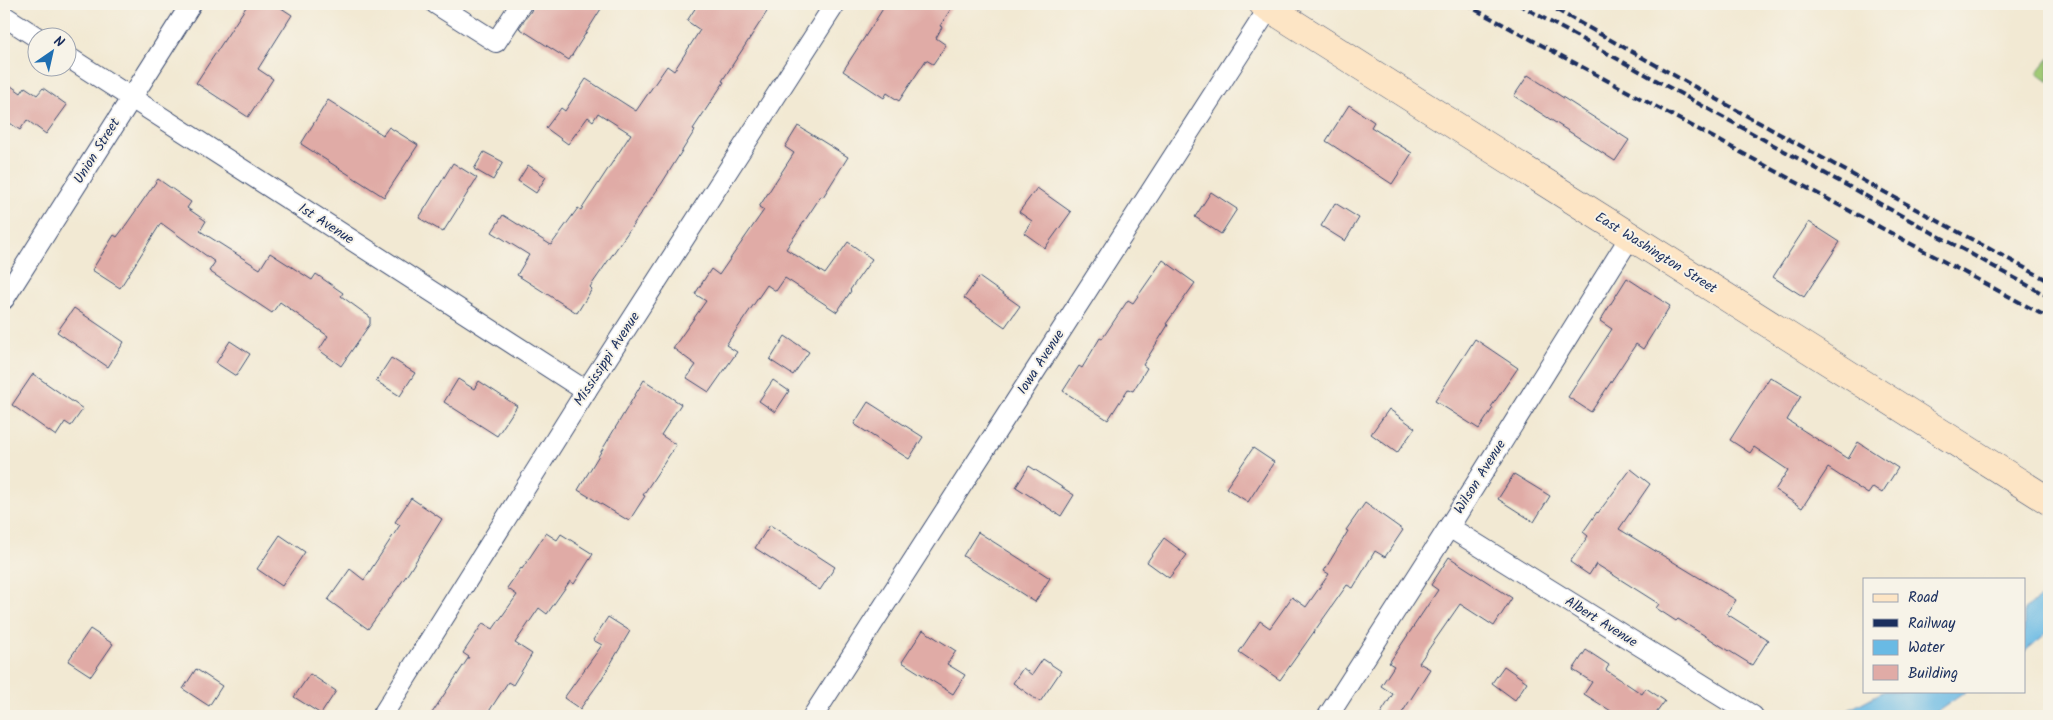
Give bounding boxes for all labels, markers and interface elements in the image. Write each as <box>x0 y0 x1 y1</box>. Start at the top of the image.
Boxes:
north arrow <box>28 28 78 78</box>
text: N <box>49 30 69 54</box>
street label: Union Street <box>68 113 126 188</box>
street label: 1st Avenue <box>294 198 359 251</box>
street label: East Washington Street <box>1591 206 1722 300</box>
street label: Mississippi Avenue <box>568 307 646 410</box>
street label: Iowa Avenue <box>1012 325 1071 399</box>
street label: Wilson Avenue <box>1448 435 1512 519</box>
legend <box>1863 578 2026 692</box>
text: Road <box>1908 586 1939 610</box>
street label: Albert Avenue <box>1560 591 1642 654</box>
text: Railway <box>1908 612 1956 636</box>
text: Water <box>1908 636 1945 660</box>
text: Building <box>1908 662 1958 686</box>

